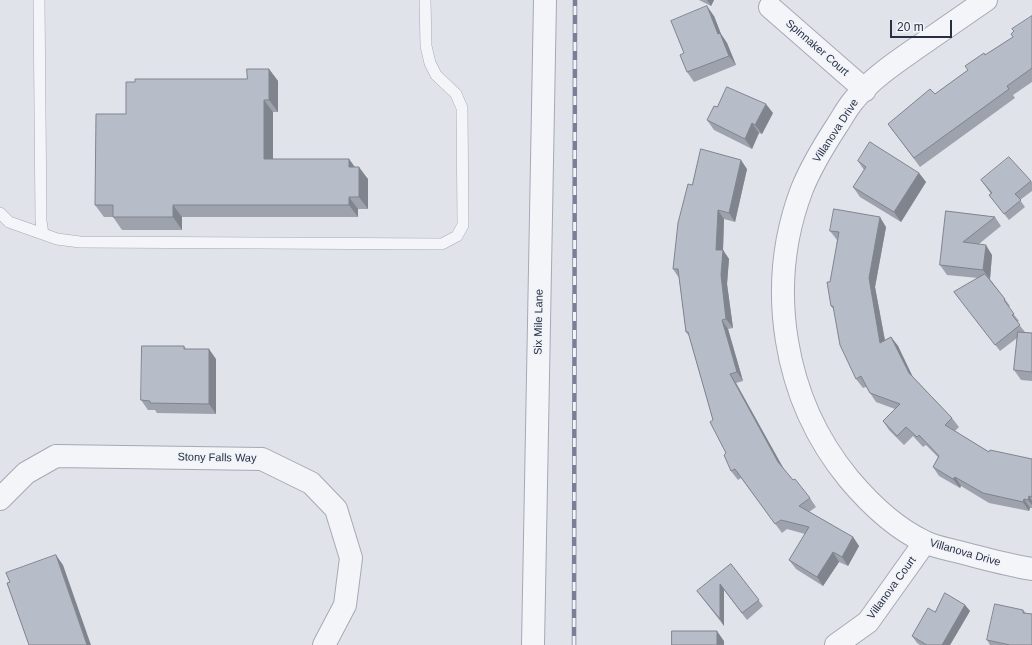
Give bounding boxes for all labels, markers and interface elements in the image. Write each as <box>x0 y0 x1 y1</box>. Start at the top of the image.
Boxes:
scale bar <box>892 12 954 38</box>
street label: Spinnaker Court <box>783 17 851 79</box>
text: 20 m <box>897 20 924 34</box>
street label: Villanova Drive <box>811 97 861 165</box>
street label: Six Mile Lane <box>532 289 546 355</box>
street label: Stony Falls Way <box>177 451 257 465</box>
street label: Villanova Drive <box>928 537 1002 569</box>
street label: Villanova Court <box>865 554 919 622</box>

